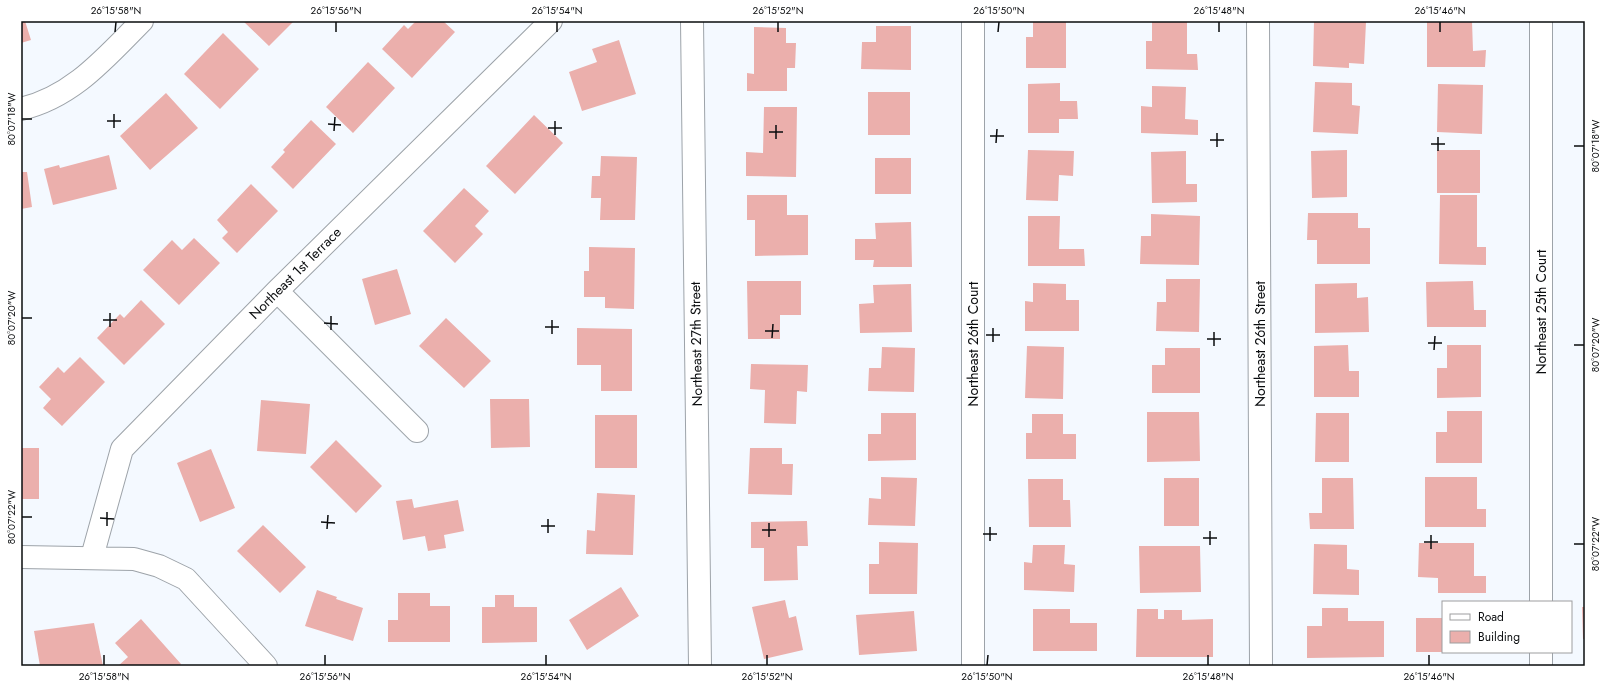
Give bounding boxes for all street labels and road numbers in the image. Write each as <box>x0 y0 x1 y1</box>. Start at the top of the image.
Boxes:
street label: Northeast 1st Terrace <box>244 222 346 324</box>
street label: Northeast 25th Court <box>1531 249 1551 374</box>
street label: Northeast 27th Street <box>685 281 707 407</box>
street label: Northeast 26th Court <box>963 281 983 406</box>
street label: Northeast 26th Street <box>1250 281 1270 407</box>

